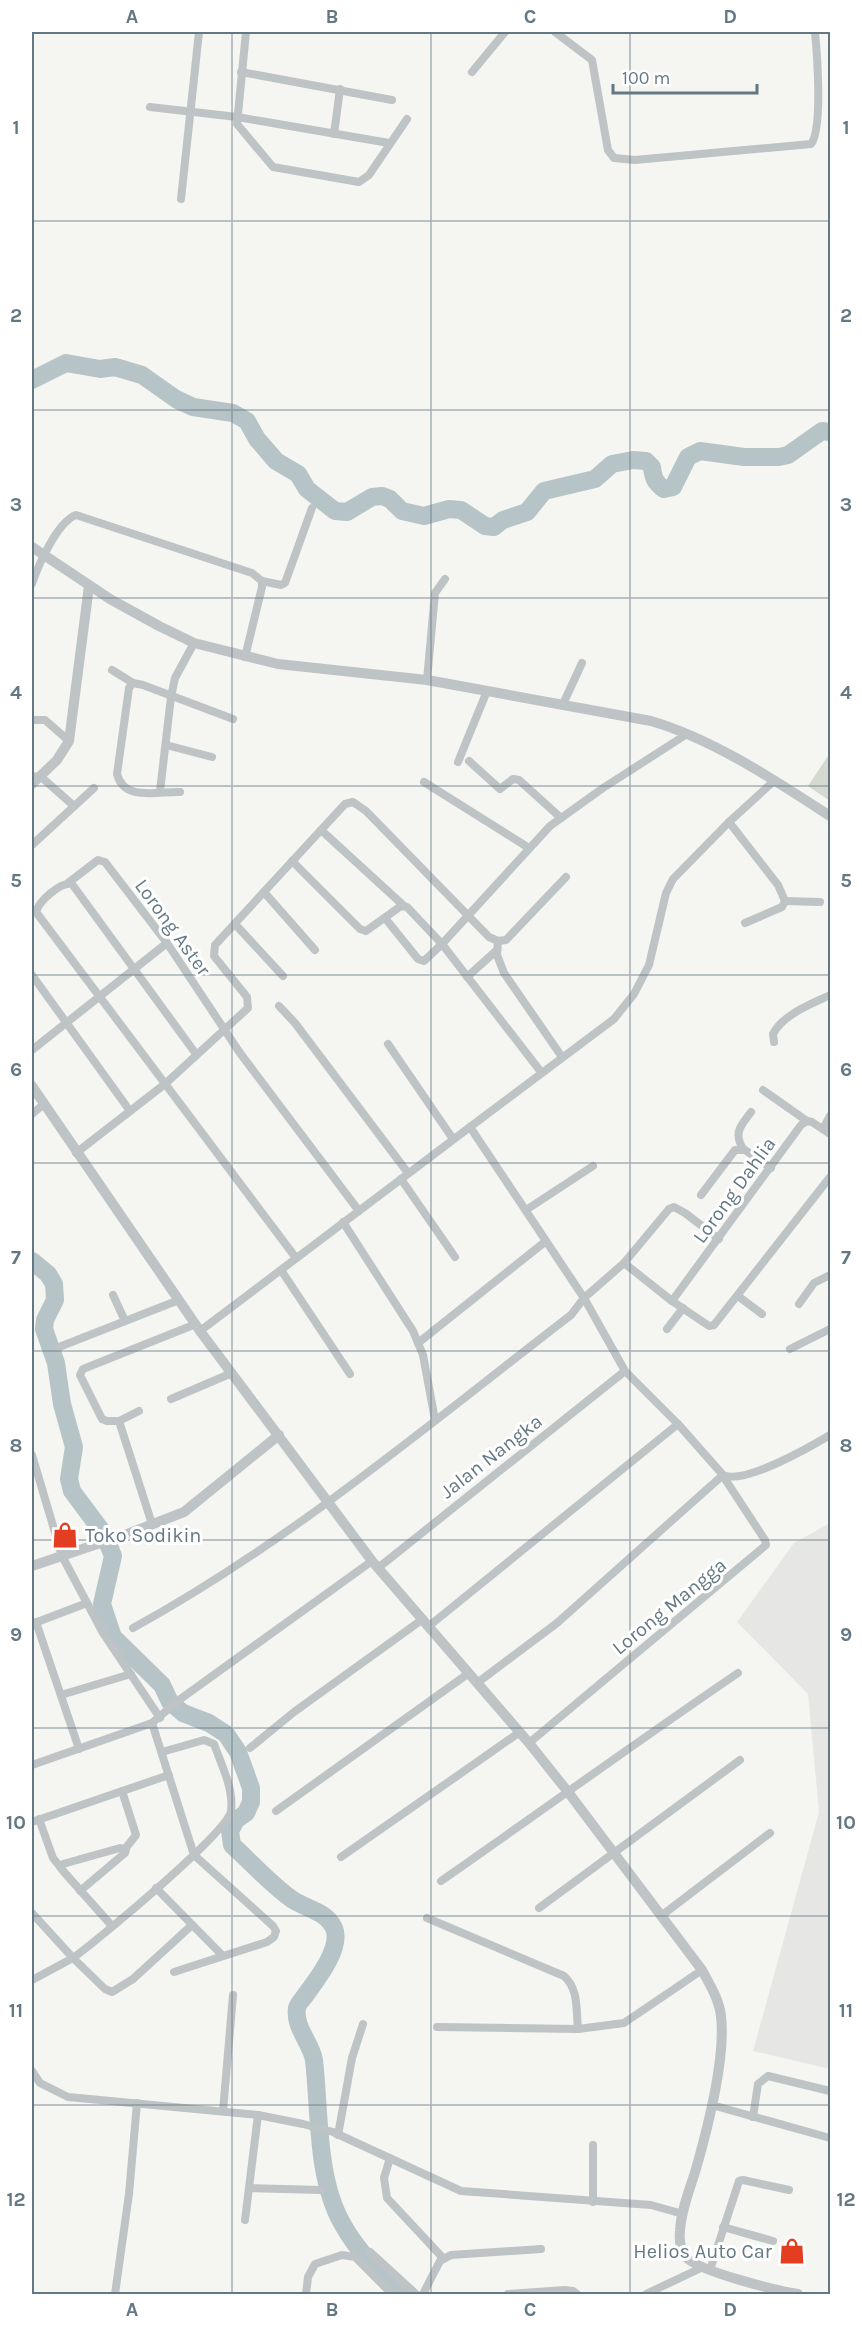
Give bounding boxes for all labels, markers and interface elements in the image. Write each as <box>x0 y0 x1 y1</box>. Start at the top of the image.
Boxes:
text: A <box>126 5 139 28</box>
text: B <box>326 5 338 28</box>
text: C <box>524 5 536 28</box>
text: D <box>723 5 737 28</box>
scale bar <box>613 57 757 95</box>
text: 100 m <box>622 67 670 89</box>
text: 1 <box>12 116 20 139</box>
text: 1 <box>842 116 850 139</box>
text: 2 <box>10 304 22 327</box>
text: 2 <box>840 304 852 327</box>
text: 3 <box>10 493 22 516</box>
text: 3 <box>840 493 852 516</box>
text: 4 <box>10 681 22 704</box>
text: 4 <box>840 681 852 704</box>
text: 5 <box>10 869 22 892</box>
text: 5 <box>840 869 852 892</box>
street label: Lorong Aster <box>130 875 216 981</box>
text: 6 <box>10 1058 22 1081</box>
text: 6 <box>840 1058 852 1081</box>
street label: Lorong Dahlia <box>688 1133 781 1248</box>
text: 7 <box>11 1246 21 1269</box>
text: 7 <box>841 1246 851 1269</box>
street label: Jalan Nangka <box>436 1410 547 1503</box>
text: 8 <box>10 1434 22 1457</box>
text: 8 <box>840 1434 852 1457</box>
shop icon: Toko Sodikin <box>50 1520 80 1550</box>
place label: Toko Sodikin <box>85 1524 201 1547</box>
street label: Lorong Mangga <box>608 1553 731 1659</box>
text: 9 <box>10 1623 22 1646</box>
text: 9 <box>840 1623 852 1646</box>
text: 10 <box>6 1811 26 1834</box>
text: 10 <box>836 1811 856 1834</box>
text: 11 <box>9 1999 23 2022</box>
text: 11 <box>839 1999 853 2022</box>
text: 12 <box>6 2188 26 2211</box>
text: 12 <box>836 2188 856 2211</box>
shop icon: Helios Auto Car <box>777 2236 807 2266</box>
place label: Helios Auto Car <box>633 2240 773 2263</box>
text: A <box>126 2298 139 2321</box>
text: B <box>326 2298 338 2321</box>
text: C <box>524 2298 536 2321</box>
text: D <box>723 2298 737 2321</box>

